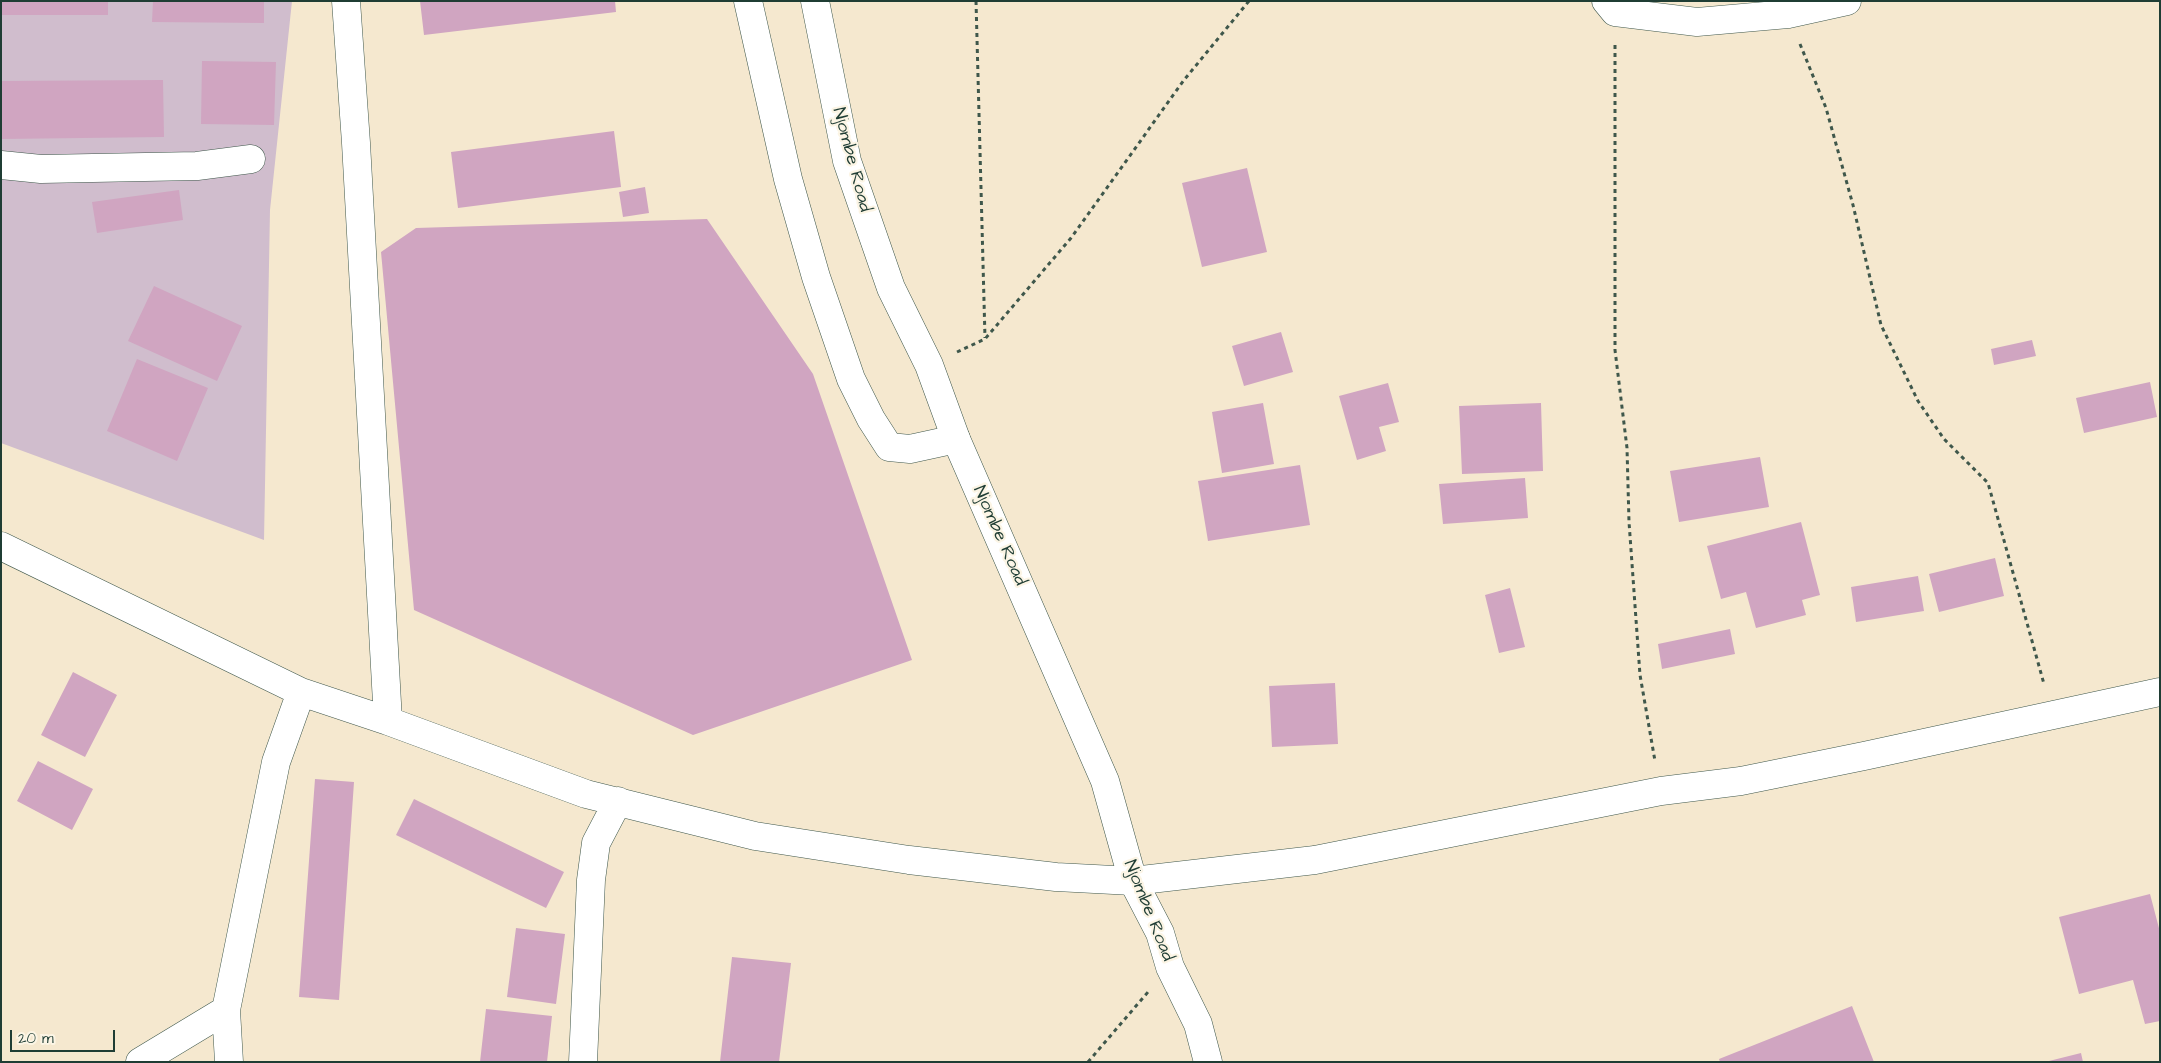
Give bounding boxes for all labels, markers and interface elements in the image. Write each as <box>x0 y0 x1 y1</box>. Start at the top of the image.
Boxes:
street label: Njombe Road <box>827 106 875 214</box>
street label: Njombe Road <box>967 483 1031 589</box>
street label: Njombe Road <box>1118 857 1178 965</box>
scale bar <box>12 1020 118 1052</box>
text: 20 m <box>18 1028 54 1049</box>

